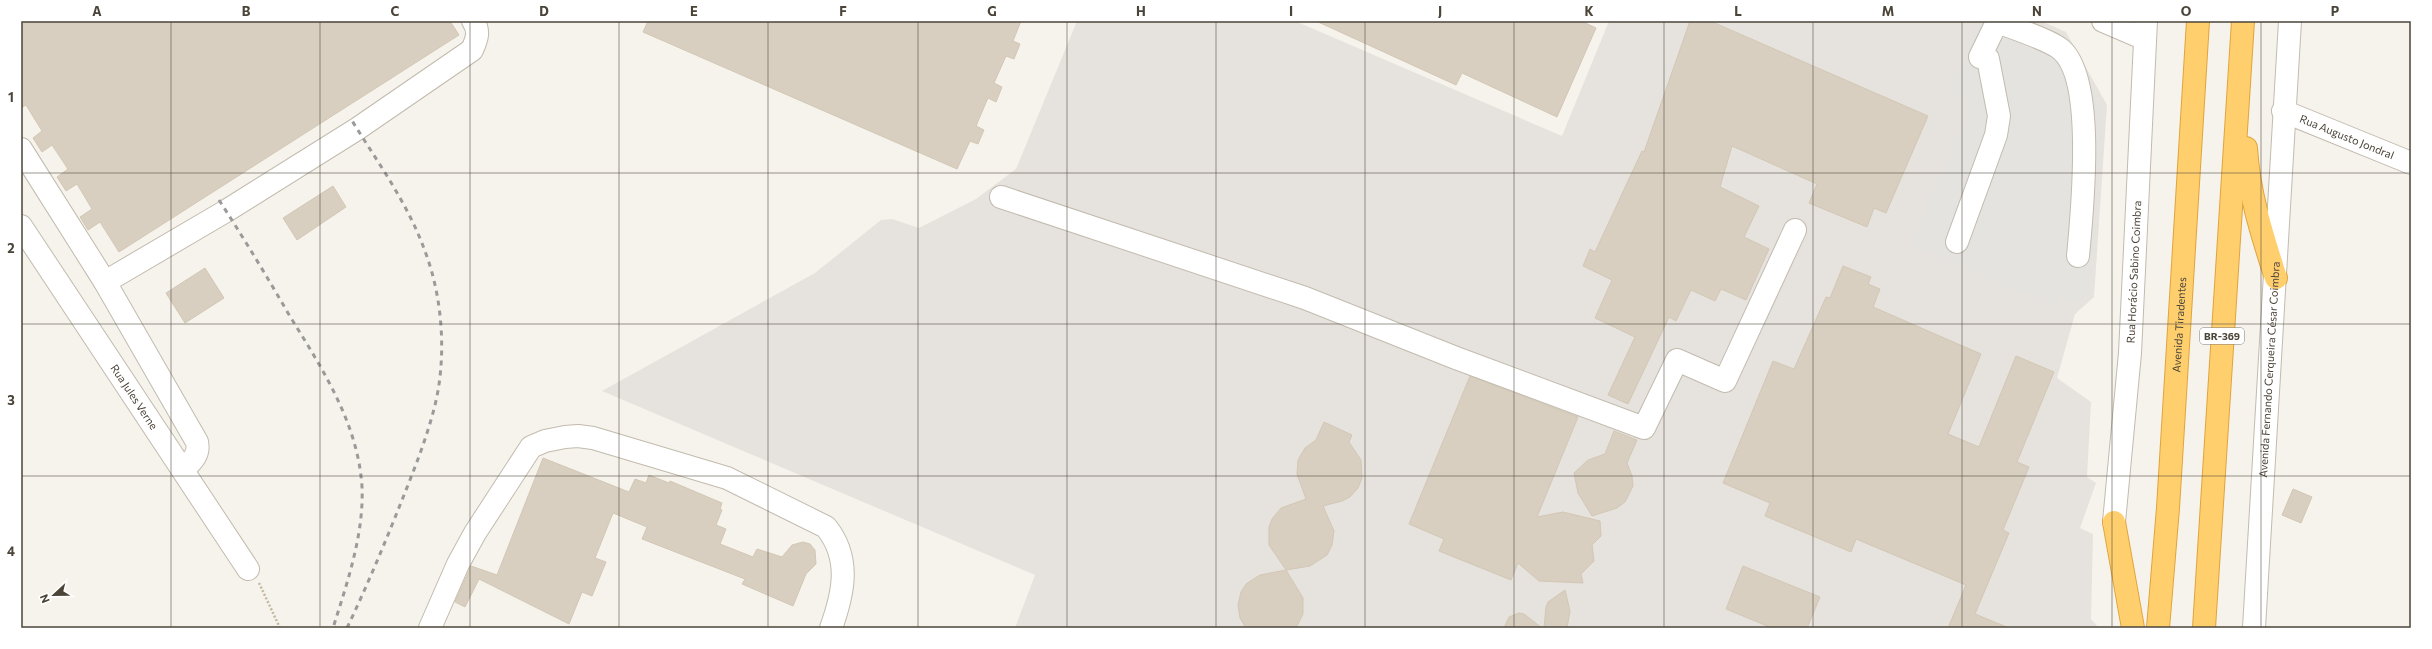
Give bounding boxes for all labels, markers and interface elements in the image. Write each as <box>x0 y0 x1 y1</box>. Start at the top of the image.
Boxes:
text: A <box>92 3 102 19</box>
text: B <box>242 3 251 19</box>
text: C <box>391 3 400 19</box>
text: D <box>539 3 549 19</box>
text: E <box>690 3 698 19</box>
text: F <box>839 3 847 19</box>
text: G <box>987 3 997 19</box>
text: H <box>1136 3 1146 19</box>
text: I <box>1289 3 1293 19</box>
text: J <box>1438 3 1442 19</box>
text: K <box>1584 3 1594 19</box>
text: L <box>1734 3 1742 19</box>
text: M <box>1882 3 1894 19</box>
text: N <box>2032 3 2042 19</box>
text: O <box>2181 3 2192 19</box>
text: P <box>2331 3 2340 19</box>
text: 1 <box>8 89 14 105</box>
street label: Rua Augusto Jondral <box>2298 112 2396 161</box>
street label: Rua Horácio Sabino Coimbra <box>2123 200 2143 343</box>
text: 2 <box>7 240 15 256</box>
street label: Avenida Fernando Cerqueira César Coimbra <box>2256 261 2282 478</box>
street label: Avenida Tiradentes <box>2169 277 2188 373</box>
road number: BR-369 <box>2200 328 2244 344</box>
street label: Rua Jules Verne <box>108 362 161 432</box>
text: 3 <box>7 392 15 408</box>
text: 4 <box>7 543 15 559</box>
north arrow <box>34 575 74 615</box>
text: N <box>37 593 52 605</box>

